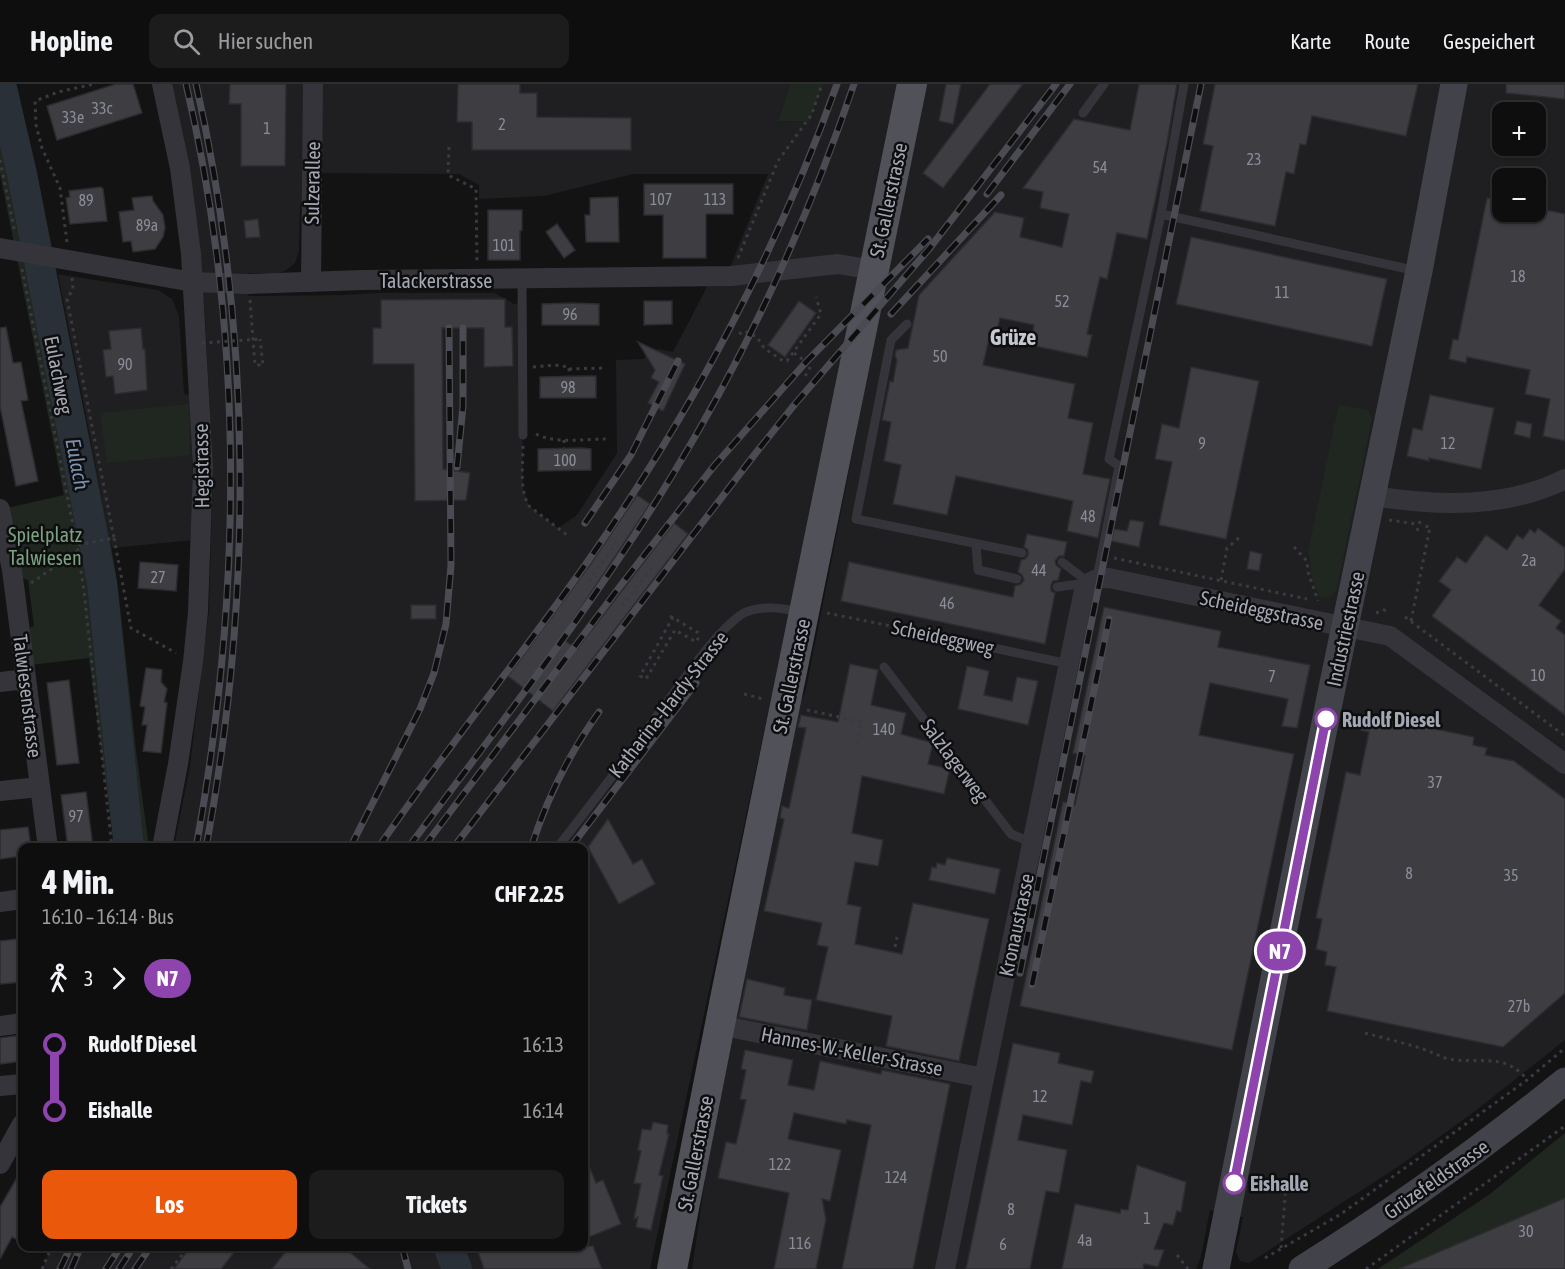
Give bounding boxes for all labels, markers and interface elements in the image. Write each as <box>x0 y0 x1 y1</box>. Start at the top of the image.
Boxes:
search box <box>149 14 569 68</box>
text: Hopline <box>30 25 113 57</box>
icon: search <box>170 25 203 58</box>
text: Hier suchen <box>218 28 313 54</box>
text: Karte <box>1290 29 1331 53</box>
text: Route <box>1364 29 1410 53</box>
text: Gespeichert <box>1443 29 1535 53</box>
house number: 33c <box>92 99 113 117</box>
map controls <box>1492 102 1546 222</box>
button: + <box>1492 102 1546 156</box>
house number: 33e <box>62 108 84 126</box>
house number: 2 <box>498 115 506 133</box>
house number: 1 <box>263 119 271 137</box>
street label: Sulzerallee <box>300 141 324 225</box>
street label: St. Gallerstrasse <box>865 141 911 259</box>
house number: 23 <box>1246 150 1262 168</box>
house number: 54 <box>1092 158 1108 176</box>
button: − <box>1492 168 1546 222</box>
house number: 107 <box>650 190 672 208</box>
house number: 113 <box>704 190 726 208</box>
house number: 89 <box>78 191 94 209</box>
house number: 89a <box>136 216 158 234</box>
house number: 101 <box>493 236 515 254</box>
house number: 18 <box>1510 267 1526 285</box>
street label: Talackerstrasse <box>380 269 492 292</box>
house number: 11 <box>1274 283 1290 301</box>
house number: 52 <box>1054 292 1070 310</box>
house number: 96 <box>562 305 578 323</box>
district label: Grüze <box>990 324 1036 350</box>
street label: Eulachweg <box>40 334 78 417</box>
house number: 50 <box>932 347 948 365</box>
house number: 90 <box>117 355 133 373</box>
house number: 98 <box>560 378 576 396</box>
street label: Hegistrasse <box>189 423 213 509</box>
house number: 9 <box>1198 434 1206 452</box>
house number: 12 <box>1440 434 1456 452</box>
water label: Eulach <box>61 436 95 492</box>
house number: 100 <box>554 451 576 469</box>
house number: 48 <box>1080 507 1096 525</box>
park label: Spielplatz Talwiesen <box>8 523 82 569</box>
house number: 2a <box>1522 551 1536 569</box>
house number: 44 <box>1031 561 1047 579</box>
house number: 27 <box>150 568 166 586</box>
street label: Industriestrasse <box>1322 569 1368 689</box>
street label: Scheideggstrasse <box>1198 586 1326 634</box>
house number: 46 <box>939 594 955 612</box>
street label: Scheideggweg <box>890 615 997 659</box>
street label: St. Gallerstrasse <box>768 617 814 735</box>
street label: Katharina-Hardy-Strasse <box>604 626 732 782</box>
street label: Talwiesenstrasse <box>9 633 47 759</box>
house number: 10 <box>1530 666 1546 684</box>
house number: 7 <box>1268 667 1276 685</box>
marker: Rudolf Diesel <box>1315 708 1337 730</box>
place label: Rudolf Diesel <box>1342 708 1441 731</box>
street label: Salzlagerweg <box>917 714 994 806</box>
house number: 140 <box>873 720 895 738</box>
house number: 37 <box>1427 773 1443 791</box>
house number: 97 <box>68 807 84 825</box>
text: 4 Min. <box>42 863 114 901</box>
house number: 8 <box>1405 864 1413 882</box>
house number: 35 <box>1503 866 1519 884</box>
street label: Kronaustrasse <box>994 871 1038 979</box>
text: CHF 2.25 <box>495 881 564 907</box>
text: 16:10 – 16:14 · Bus <box>42 905 174 928</box>
line badge: N7 <box>1253 932 1307 970</box>
text: N7 <box>1269 939 1291 963</box>
icon: walk <box>42 962 75 995</box>
icon: forward <box>102 962 135 995</box>
text: N7 <box>156 966 179 990</box>
text: 3 <box>84 967 93 990</box>
house number: 27b <box>1508 997 1530 1015</box>
street label: Hannes-W.-Keller-Strasse <box>759 1022 945 1080</box>
text: Rudolf Diesel <box>88 1031 196 1057</box>
text: 16:13 <box>523 1033 564 1056</box>
house number: 12 <box>1032 1087 1048 1105</box>
street label: St. Gallerstrasse <box>673 1094 717 1212</box>
text: Eishalle <box>88 1097 153 1123</box>
text: 16:14 <box>523 1099 564 1122</box>
street label: Grüzefeldstrasse <box>1379 1135 1493 1223</box>
house number: 122 <box>769 1155 791 1173</box>
house number: 124 <box>885 1168 907 1186</box>
button: Los <box>42 1170 297 1239</box>
button: Tickets <box>309 1170 564 1239</box>
marker: Eishalle <box>1223 1172 1245 1194</box>
place label: Eishalle <box>1250 1172 1309 1195</box>
house number: 8 <box>1007 1200 1015 1218</box>
house number: 1 <box>1143 1209 1151 1227</box>
house number: 30 <box>1518 1222 1534 1240</box>
house number: 4a <box>1078 1231 1092 1249</box>
house number: 116 <box>789 1234 811 1252</box>
house number: 6 <box>999 1235 1007 1253</box>

